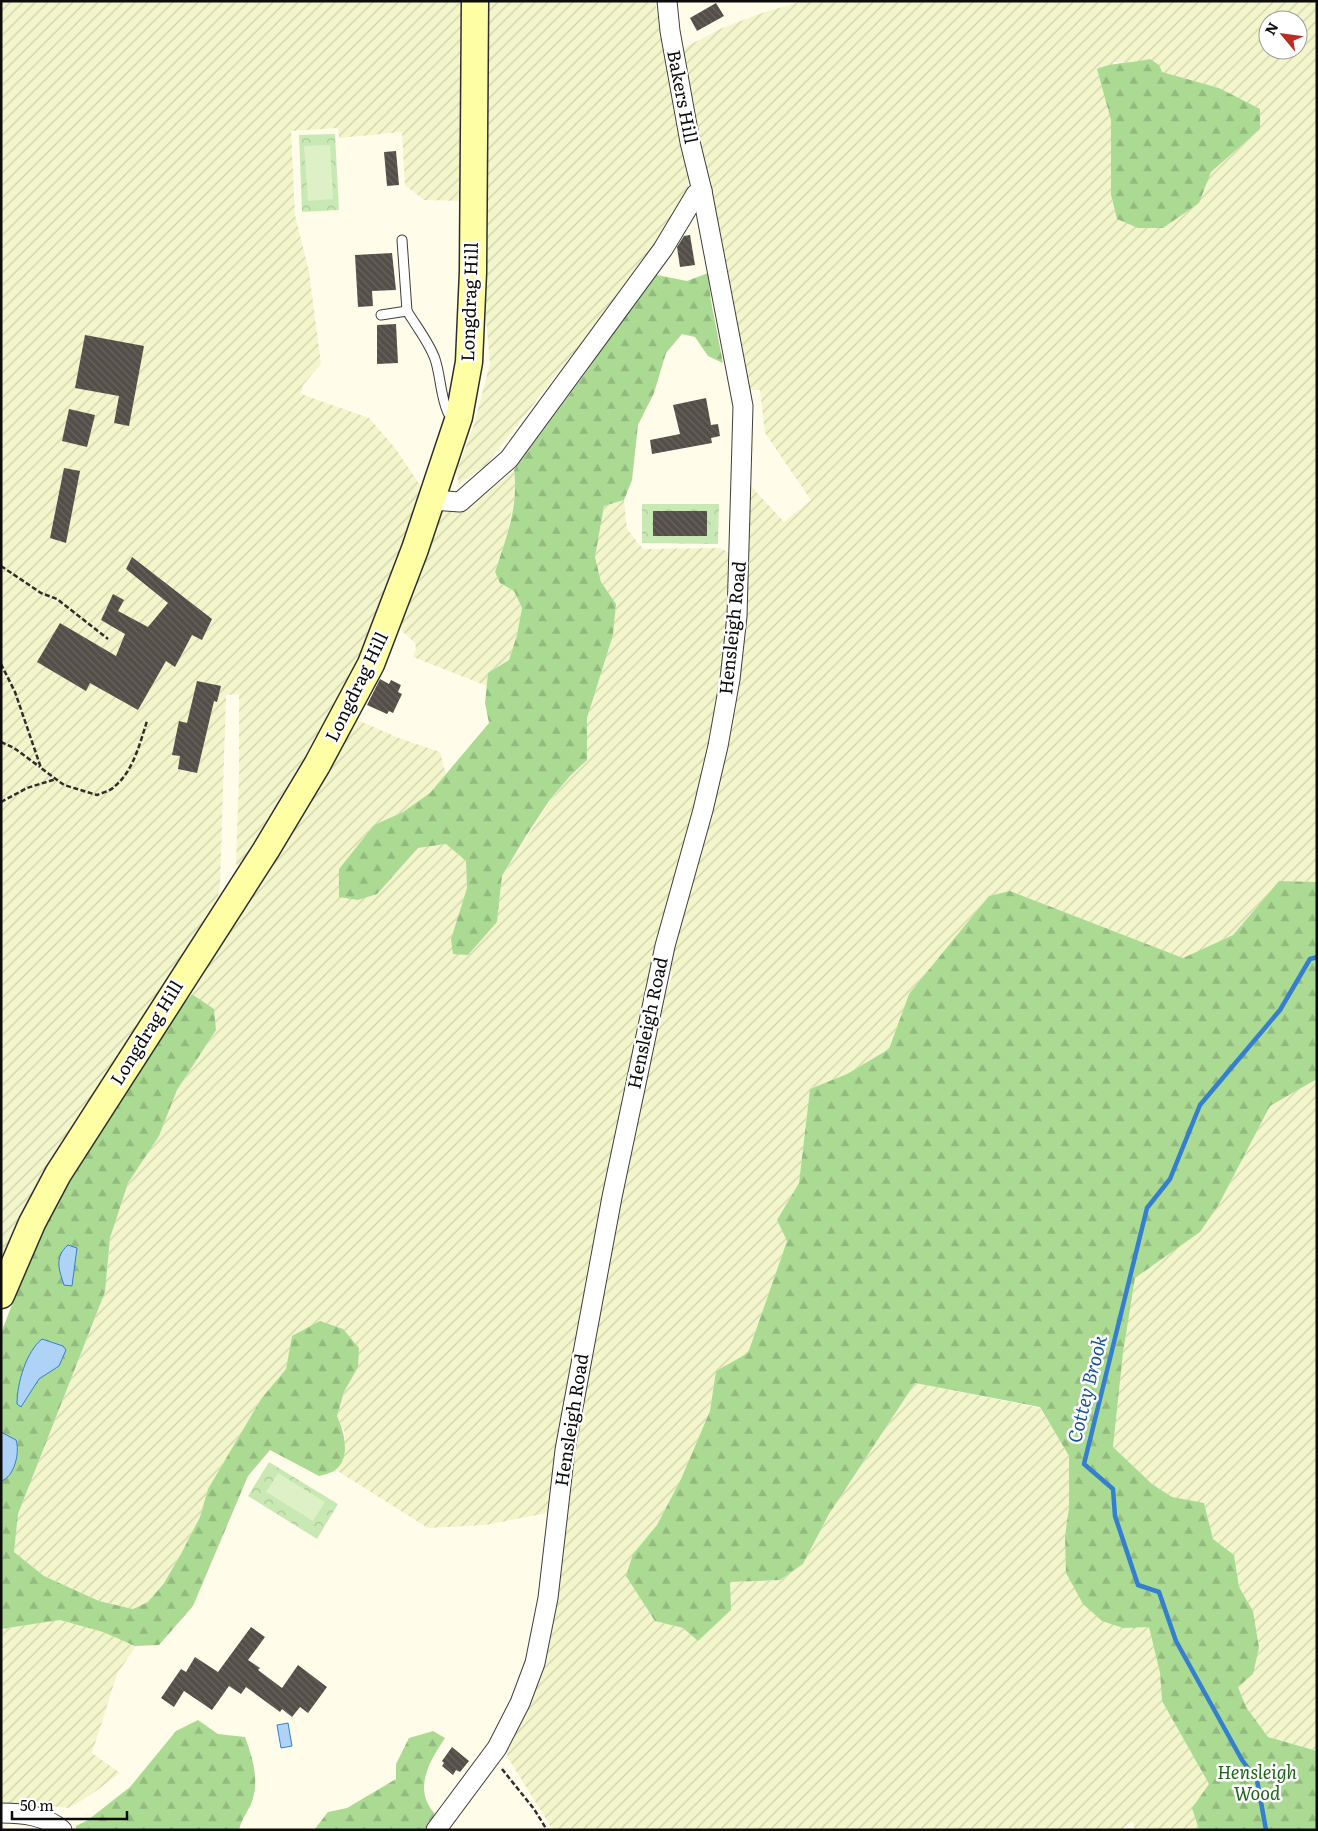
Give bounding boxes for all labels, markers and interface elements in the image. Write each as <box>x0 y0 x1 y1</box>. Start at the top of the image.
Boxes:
north arrow <box>1258 10 1308 60</box>
text: N <box>1259 18 1282 38</box>
street label: Bakers Hill <box>661 48 706 146</box>
street label: Longdrag Hill <box>453 242 484 362</box>
street label: Hensleigh Road <box>711 560 752 696</box>
street label: Longdrag Hill <box>317 627 394 746</box>
street label: Hensleigh Road <box>619 954 674 1091</box>
street label: Longdrag Hill <box>103 974 189 1090</box>
water label: Cottey Brook <box>1059 1332 1113 1445</box>
street label: Hensleigh Road <box>547 1351 594 1488</box>
park label: Hensleigh Wood <box>1217 1758 1297 1806</box>
scale bar <box>12 1788 128 1820</box>
text: 50 m <box>20 1793 54 1816</box>

